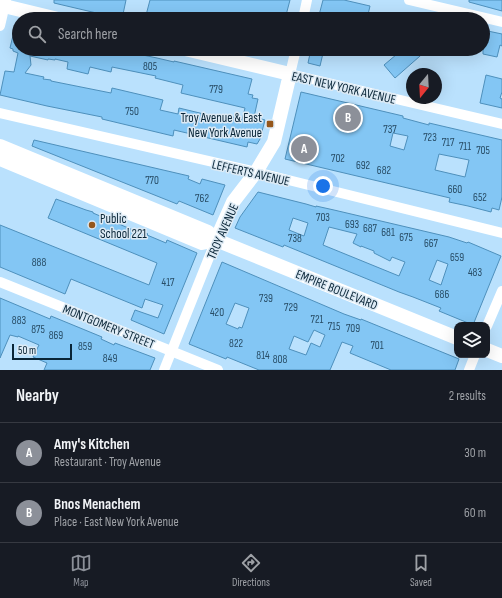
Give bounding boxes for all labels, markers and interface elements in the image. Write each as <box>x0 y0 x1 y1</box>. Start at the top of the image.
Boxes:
search box <box>12 12 490 56</box>
icon: search <box>26 23 48 45</box>
text: Search here <box>58 25 118 44</box>
house number: 805 <box>143 60 157 73</box>
street label: EAST NEW YORK AVENUE <box>290 68 397 108</box>
north arrow <box>406 68 442 104</box>
house number: 779 <box>209 83 223 96</box>
pin: B <box>335 103 361 133</box>
house number: 750 <box>125 105 139 118</box>
place label: Troy Avenue & East New York Avenue <box>181 110 262 141</box>
marker: Troy Avenue & East New York Avenue <box>265 119 275 129</box>
house number: 737 <box>383 123 397 136</box>
house number: 723 <box>423 131 437 144</box>
pin: A <box>291 134 317 164</box>
house number: 717 <box>442 136 455 149</box>
house number: 711 <box>459 140 471 153</box>
house number: 705 <box>476 144 490 157</box>
house number: 702 <box>331 152 345 165</box>
street label: LEFFERTS AVENUE <box>210 156 291 190</box>
house number: 692 <box>356 159 371 172</box>
house number: 682 <box>377 164 392 177</box>
house number: 770 <box>145 174 159 187</box>
your location <box>313 176 333 196</box>
house number: 660 <box>448 183 462 196</box>
house number: 652 <box>473 191 487 204</box>
house number: 762 <box>195 192 209 205</box>
street label: TROY AVENUE <box>203 201 242 262</box>
place label: Public School 221 <box>100 211 147 242</box>
house number: 703 <box>316 211 330 224</box>
house number: 693 <box>345 218 360 231</box>
marker: Public School 221 <box>87 220 97 230</box>
house number: 687 <box>363 222 378 235</box>
house number: 681 <box>381 226 395 239</box>
house number: 675 <box>399 231 413 244</box>
house number: 738 <box>288 232 302 245</box>
house number: 667 <box>424 237 439 250</box>
house number: 659 <box>450 251 464 264</box>
house number: 888 <box>32 256 46 269</box>
street label: EMPIRE BOULEVARD <box>293 266 380 314</box>
house number: 483 <box>468 266 482 279</box>
house number: 417 <box>162 276 175 289</box>
house number: 686 <box>435 288 449 301</box>
house number: 739 <box>259 292 273 305</box>
street label: MONTGOMERY STREET <box>60 301 157 353</box>
house number: 729 <box>284 301 298 314</box>
house number: 420 <box>210 306 224 319</box>
house number: 721 <box>311 313 324 326</box>
house number: 883 <box>12 314 27 327</box>
house number: 715 <box>328 320 340 333</box>
house number: 709 <box>346 322 360 335</box>
map controls <box>454 322 490 358</box>
button: layers <box>454 322 490 358</box>
house number: 875 <box>31 323 45 336</box>
house number: 869 <box>49 329 63 342</box>
house number: 822 <box>229 337 243 350</box>
house number: 701 <box>370 339 384 352</box>
house number: 859 <box>78 340 92 353</box>
scale bar <box>12 342 72 361</box>
text: 50 m <box>18 344 36 357</box>
house number: 814 <box>256 349 270 362</box>
house number: 849 <box>103 352 117 365</box>
house number: 808 <box>273 353 287 366</box>
text: Nearby <box>16 386 59 406</box>
text: 2 results <box>449 388 486 404</box>
text: Amy's Kitchen <box>54 435 130 454</box>
text: A <box>26 445 32 461</box>
text: 30 m <box>464 445 486 461</box>
text: Restaurant · Troy Avenue <box>54 454 161 470</box>
text: Bnos Menachem <box>54 495 141 514</box>
text: B <box>26 505 32 521</box>
text: 60 m <box>464 505 486 521</box>
text: Place · East New York Avenue <box>54 514 179 530</box>
tab: Map <box>70 552 92 589</box>
tab: Directions <box>232 552 270 589</box>
tab: Saved <box>410 552 432 589</box>

